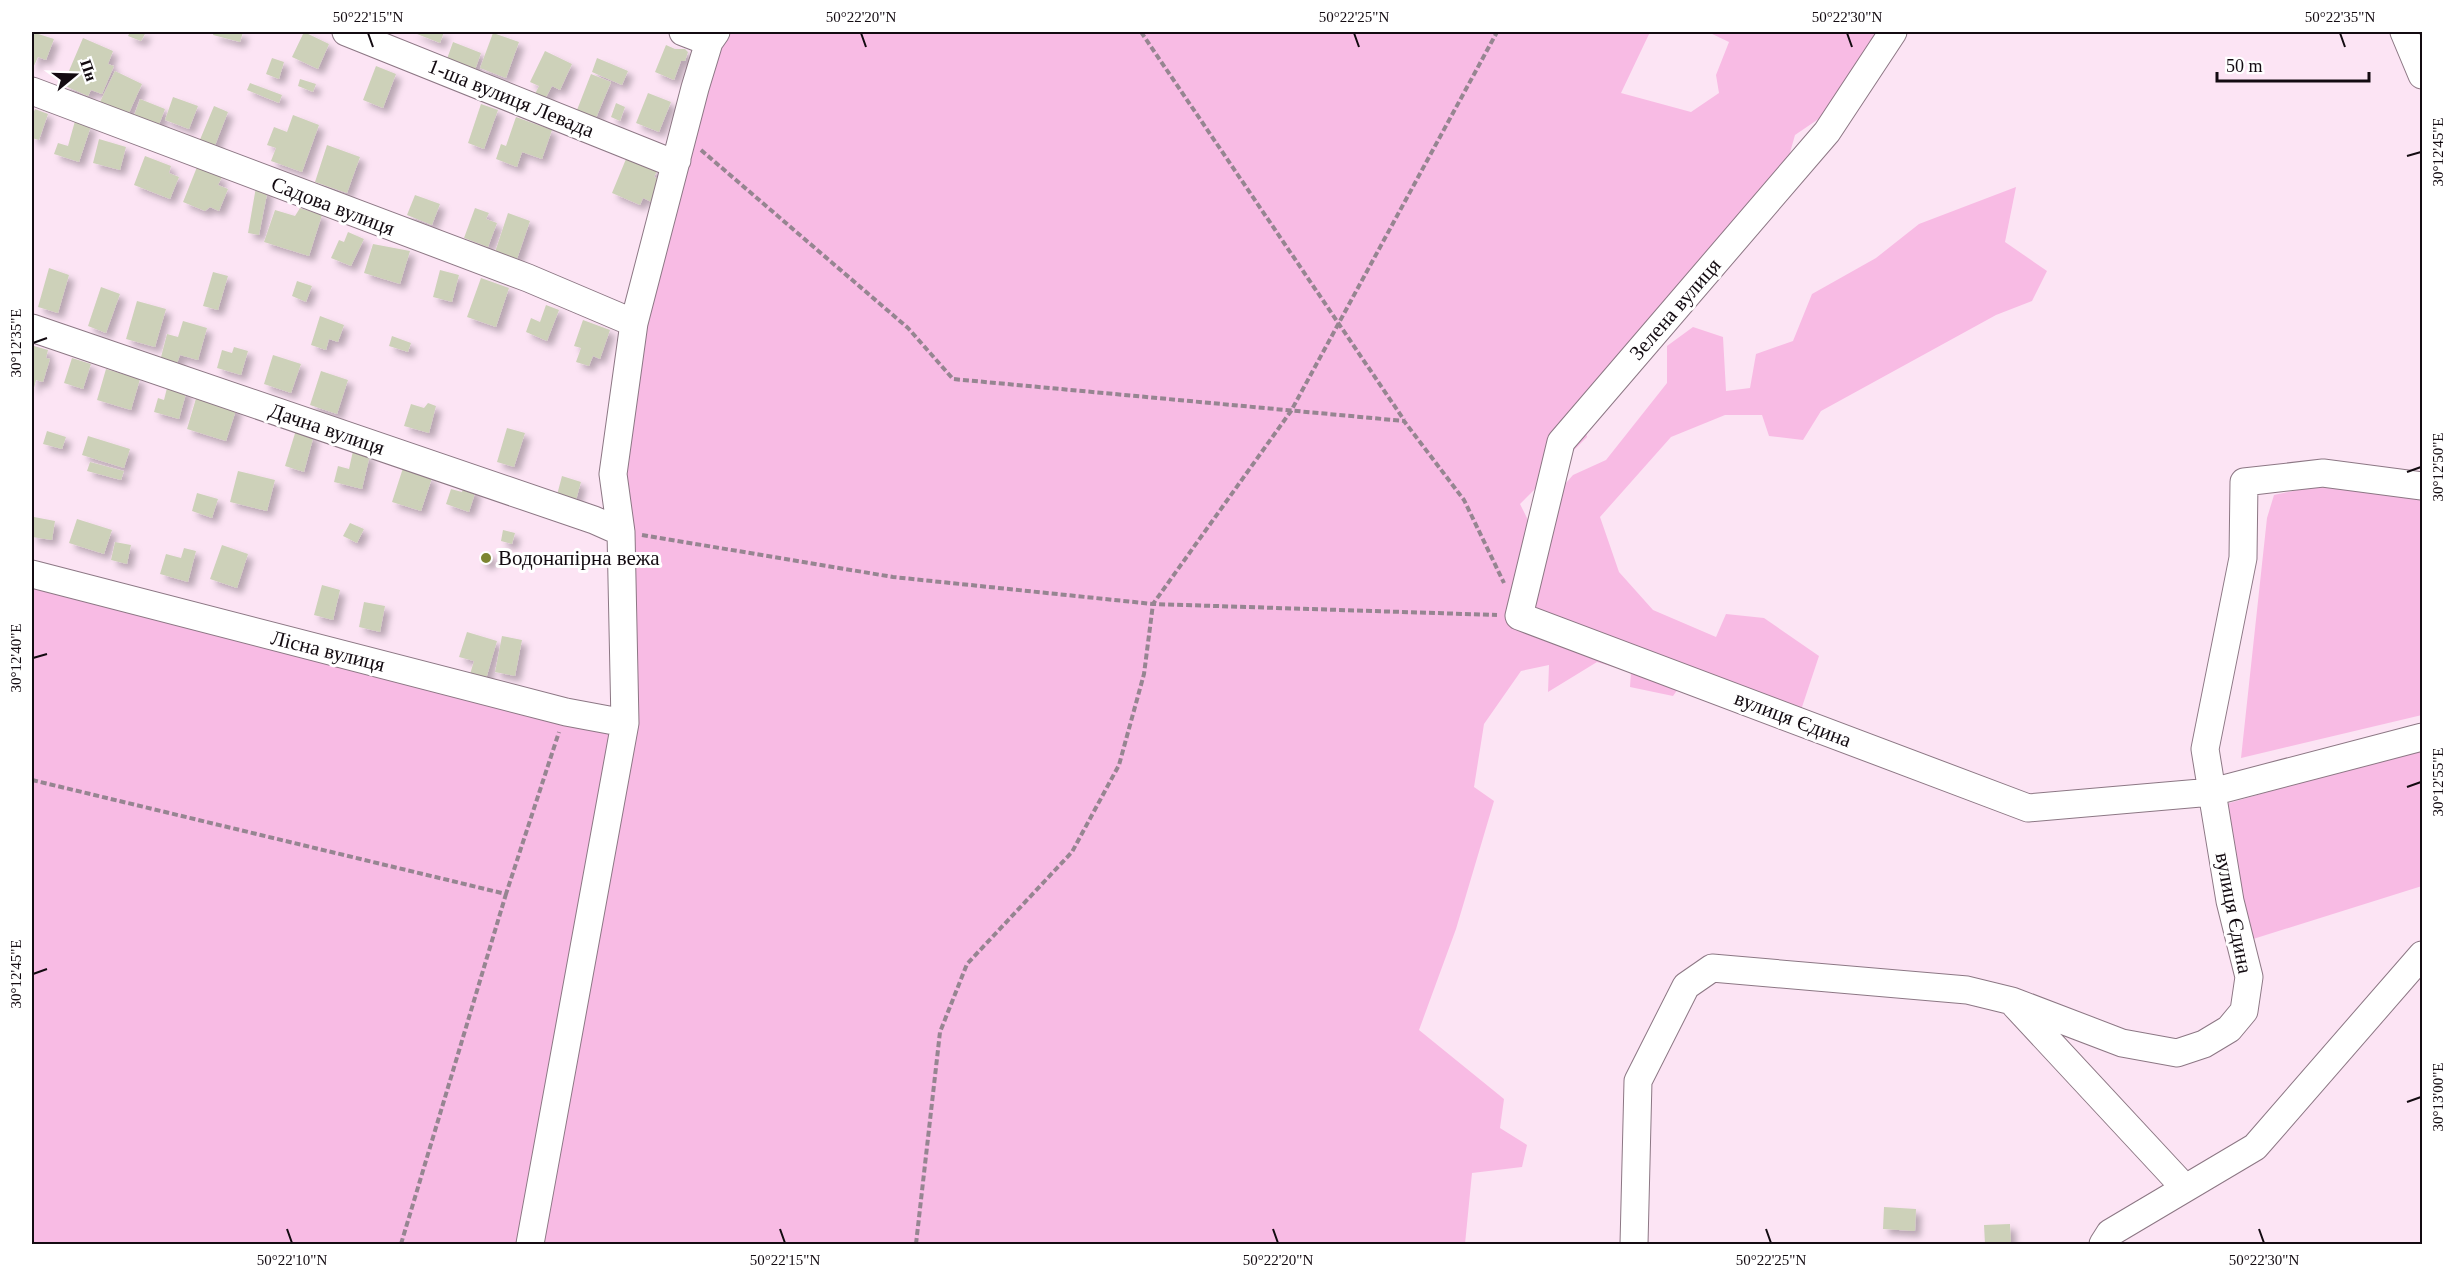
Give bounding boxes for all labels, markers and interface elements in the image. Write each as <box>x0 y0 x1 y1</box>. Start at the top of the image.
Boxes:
text: 50°22'15"N <box>333 9 403 25</box>
text: 50°22'20"N <box>826 9 896 25</box>
text: 50°22'25"N <box>1319 9 1389 25</box>
text: 50°22'30"N <box>1812 9 1882 25</box>
text: 50°22'35"N <box>2305 9 2375 25</box>
north arrow <box>45 45 105 105</box>
scale bar <box>2217 45 2368 83</box>
street label: 1-ша вулиця Левада <box>424 54 598 143</box>
text: 50 m <box>2226 56 2263 76</box>
text: Пн <box>77 57 100 83</box>
text: 30°12'45"E <box>2430 118 2446 187</box>
street label: Садова вулиця <box>268 171 398 241</box>
street label: Зелена вулиця <box>1624 253 1726 365</box>
text: 30°12'35"E <box>8 309 24 378</box>
street label: Дачна вулиця <box>266 398 388 460</box>
text: 30°12'50"E <box>2430 433 2446 502</box>
place label: Водонапірна вежа <box>498 546 660 570</box>
marker: Водонапірна вежа <box>479 551 493 565</box>
text: 30°12'40"E <box>8 624 24 693</box>
street label: Лісна вулиця <box>269 625 388 677</box>
street label: вулиця Єдина <box>1731 686 1855 752</box>
text: 30°12'55"E <box>2430 748 2446 817</box>
street label: вулиця Єдина <box>2210 850 2258 976</box>
text: 30°12'45"E <box>8 940 24 1009</box>
text: 30°13'00"E <box>2430 1063 2446 1132</box>
text: 50°22'10"N <box>257 1252 327 1268</box>
text: 50°22'15"N <box>750 1252 820 1268</box>
text: 50°22'20"N <box>1243 1252 1313 1268</box>
text: 50°22'25"N <box>1736 1252 1806 1268</box>
text: 50°22'30"N <box>2229 1252 2299 1268</box>

